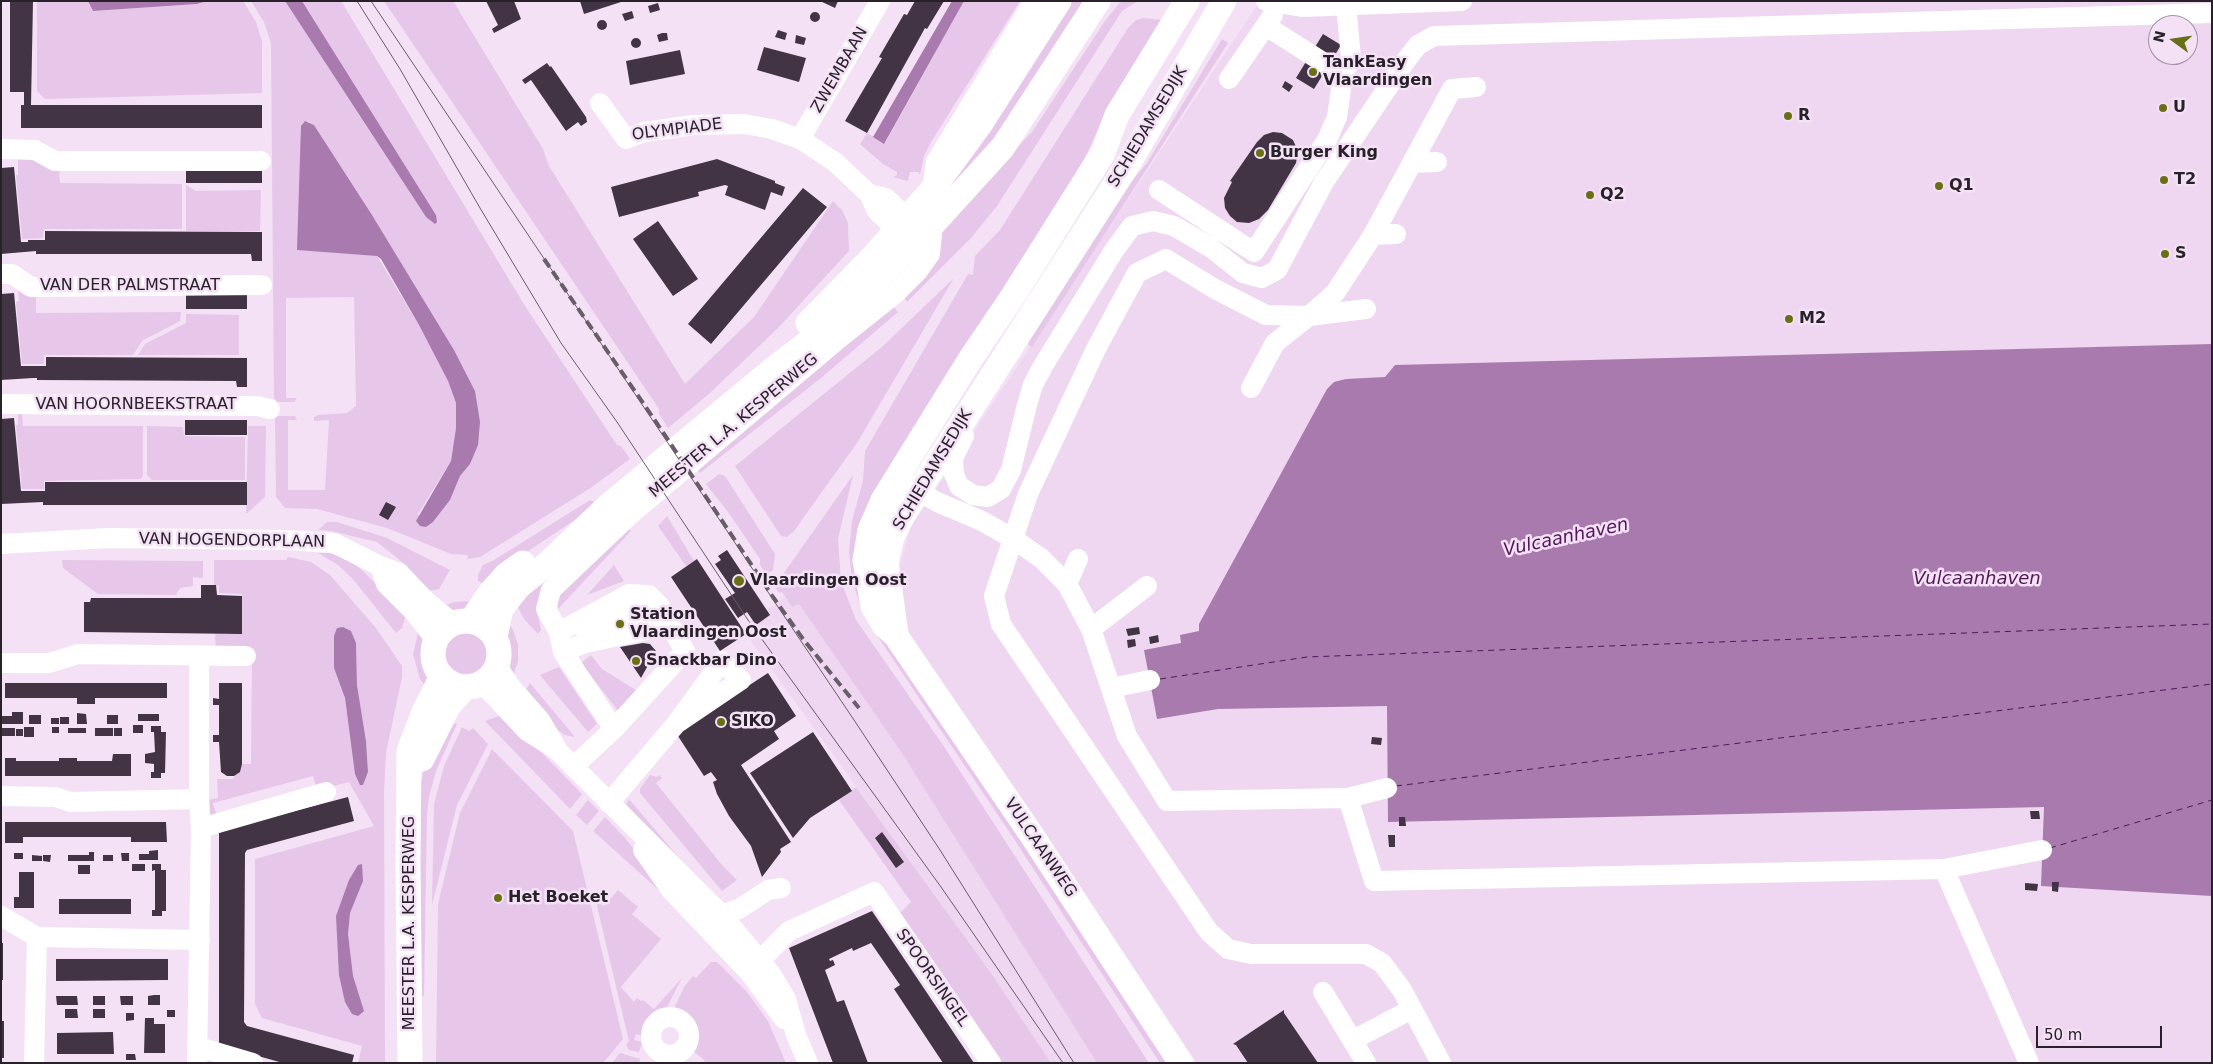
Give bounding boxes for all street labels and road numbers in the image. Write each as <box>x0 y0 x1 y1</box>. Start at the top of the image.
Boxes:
street label: ZWEMBAAN <box>808 24 872 116</box>
street label: SCHIEDAMSEDIJK <box>1104 63 1192 191</box>
street label: OLYMPIADE <box>631 115 723 145</box>
street label: VAN DER PALMSTRAAT <box>40 276 220 296</box>
street label: MEESTER L.A. KESPERWEG <box>646 350 822 502</box>
street label: VAN HOORNBEEKSTRAAT <box>35 395 237 415</box>
street label: SCHIEDAMSEDIJK <box>889 406 977 534</box>
street label: VAN HOGENDORPLAAN <box>139 530 325 552</box>
street label: VULCAANWEG <box>1000 795 1080 901</box>
street label: MEESTER L.A. KESPERWEG <box>400 816 420 1030</box>
street label: SPOORSINGEL <box>891 926 973 1030</box>

